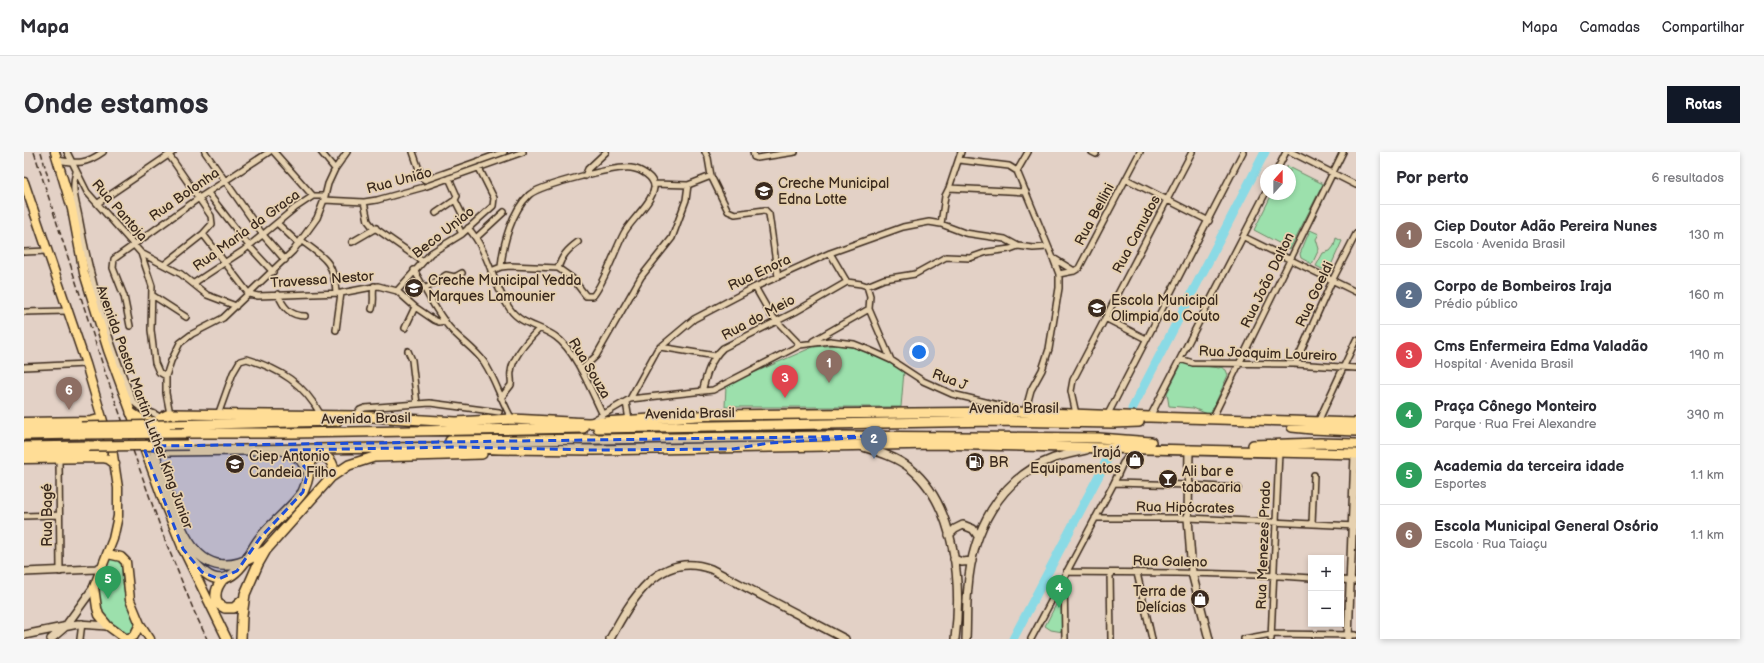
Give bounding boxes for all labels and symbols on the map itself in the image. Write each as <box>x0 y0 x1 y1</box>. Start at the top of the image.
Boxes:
street label: Rua Bolonha <box>146 164 223 225</box>
street label: Rua União <box>365 164 434 197</box>
north arrow <box>1260 164 1296 200</box>
place label: Creche Municipal Edna Lotte <box>778 175 889 208</box>
street label: Rua Pantoja <box>88 176 151 245</box>
school or university icon: Creche Municipal Edna Lotte <box>753 180 775 202</box>
street label: Rua Bellini <box>1071 180 1118 248</box>
street label: Rua Maria da Graca <box>190 186 303 275</box>
street label: Rua Canudos <box>1109 192 1164 276</box>
street label: Beco Uniao <box>409 203 478 262</box>
street label: Rua João Dalton <box>1237 230 1298 331</box>
street label: Rua Enora <box>725 251 793 294</box>
street label: Rua Goeldi <box>1292 259 1337 330</box>
street label: Travessa Nestor <box>270 267 375 292</box>
place label: Creche Municipal Yedda Marques Lamounier <box>428 272 581 305</box>
school or university icon: Creche Municipal Yedda Marques Lamounier <box>403 277 425 299</box>
street label: Avenida Pastor Martin Luther King Junior <box>92 283 197 532</box>
street label: Rua do Meio <box>719 291 798 344</box>
place label: Escola Municipal Olimpia do Couto <box>1111 292 1220 325</box>
school or university icon: Escola Municipal Olimpia do Couto <box>1086 297 1108 319</box>
street label: Rua Souza <box>565 335 614 402</box>
your location <box>909 342 929 362</box>
street label: Rua Joaquim Loureiro <box>1198 343 1338 364</box>
pin: 1 <box>816 350 842 383</box>
pin: 3 <box>772 365 798 398</box>
street label: Rua J <box>930 365 970 394</box>
pin: 6 <box>56 377 82 410</box>
street label: Avenida Brasil <box>969 400 1059 417</box>
street label: Avenida Brasil <box>645 404 735 423</box>
street label: Avenida Brasil <box>321 409 411 428</box>
pin: 2 <box>861 426 887 459</box>
place label: Irajá Equipamentos <box>1030 444 1121 477</box>
place label: Ciep Antonio Candeia Filho <box>249 448 337 481</box>
shop icon: Irajá Equipamentos <box>1124 449 1146 471</box>
fuel station icon: BR <box>964 451 986 473</box>
school or university icon: Ciep Antonio Candeia Filho <box>224 453 246 475</box>
place label: BR <box>989 454 1009 471</box>
place label: Ali bar e tabacaria <box>1182 463 1241 496</box>
bar icon: Ali bar e tabacaria <box>1157 468 1179 490</box>
street label: Rua Menezes Prado <box>1253 480 1274 610</box>
street label: Rua Bagé <box>39 483 56 547</box>
street label: Rua Hipócrates <box>1136 498 1234 517</box>
street label: Rua Galeno <box>1132 552 1208 571</box>
pin: 5 <box>95 566 121 599</box>
pin: 4 <box>1046 575 1072 608</box>
place label: Terra de Delícias <box>1133 583 1186 616</box>
shop icon: Terra de Delícias <box>1189 588 1211 610</box>

